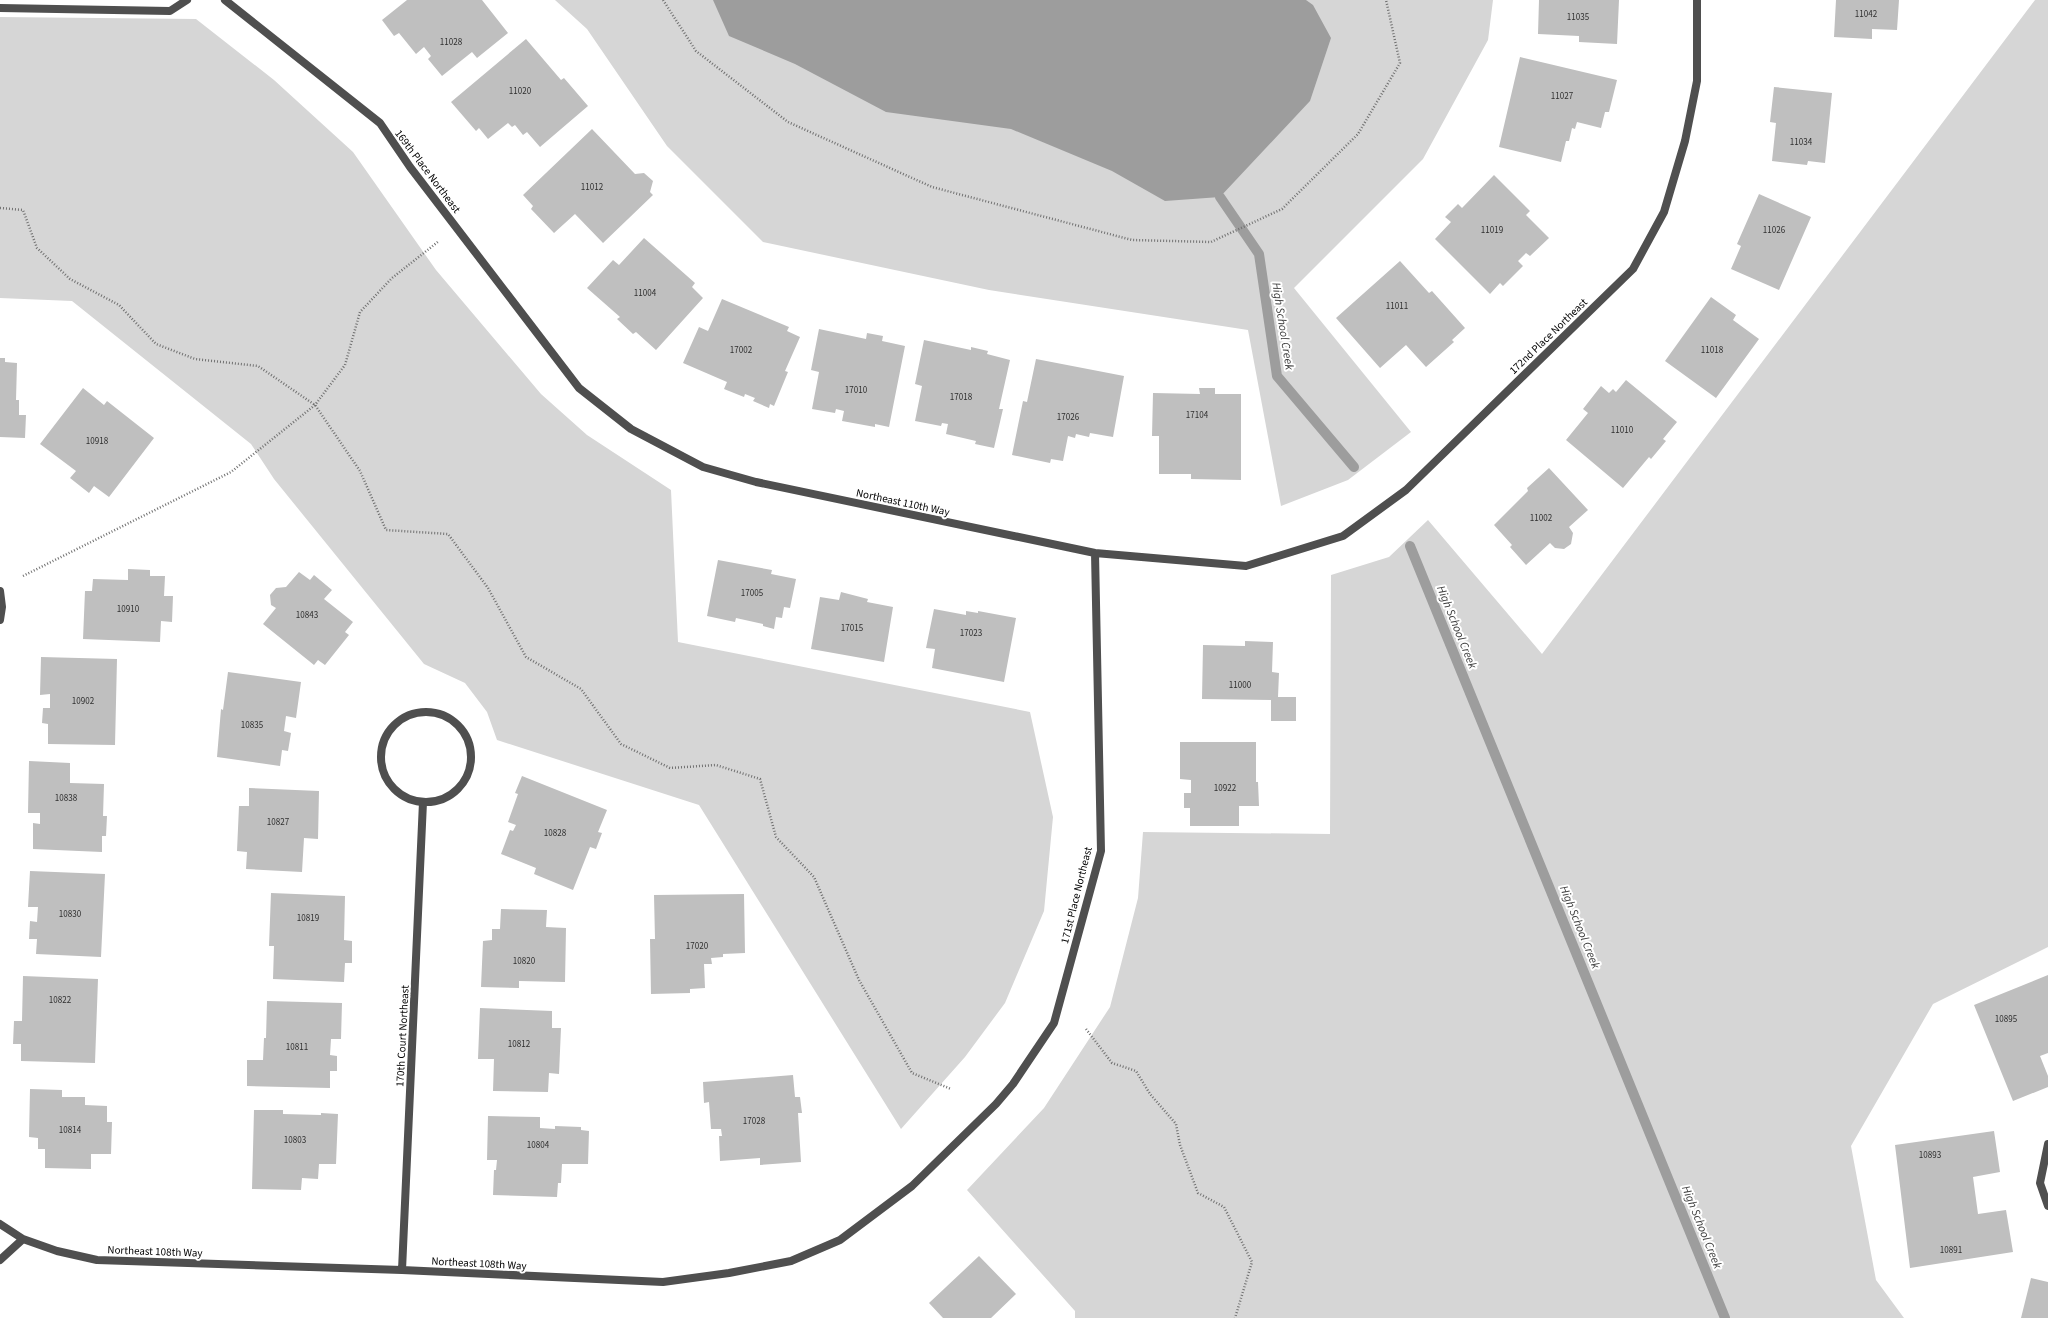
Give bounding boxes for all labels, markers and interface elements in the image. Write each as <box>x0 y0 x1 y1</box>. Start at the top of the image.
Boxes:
house number: 11042 <box>1855 8 1878 21</box>
house number: 11035 <box>1567 11 1590 24</box>
house number: 11028 <box>440 36 463 49</box>
house number: 11020 <box>509 85 532 98</box>
house number: 11027 <box>1551 90 1574 103</box>
street label: 169th Place Northeast <box>391 127 464 216</box>
house number: 11034 <box>1790 136 1813 149</box>
house number: 11012 <box>581 181 604 194</box>
house number: 11019 <box>1481 224 1504 237</box>
house number: 11026 <box>1763 224 1786 237</box>
water label: High School Creek <box>1267 281 1298 371</box>
house number: 11004 <box>634 287 657 300</box>
street label: 172nd Place Northeast <box>1506 295 1591 378</box>
house number: 11011 <box>1386 300 1408 313</box>
house number: 17002 <box>730 344 753 357</box>
house number: 11018 <box>1701 344 1724 357</box>
house number: 17010 <box>845 384 868 397</box>
house number: 17018 <box>950 391 973 404</box>
house number: 17104 <box>1186 409 1209 422</box>
house number: 17026 <box>1057 411 1080 424</box>
house number: 11010 <box>1611 424 1634 437</box>
house number: 10918 <box>86 435 109 448</box>
street label: Northeast 110th Way <box>855 485 951 520</box>
house number: 11002 <box>1530 512 1553 525</box>
water label: High School Creek <box>1432 583 1481 672</box>
house number: 17005 <box>741 587 764 600</box>
house number: 10910 <box>117 603 140 616</box>
house number: 10843 <box>296 609 319 622</box>
house number: 17015 <box>841 622 864 635</box>
house number: 17023 <box>960 627 983 640</box>
house number: 11000 <box>1229 679 1252 692</box>
house number: 10902 <box>72 695 95 708</box>
house number: 10835 <box>241 719 264 732</box>
house number: 10922 <box>1214 782 1237 795</box>
house number: 10838 <box>55 792 78 805</box>
house number: 10827 <box>267 816 290 829</box>
house number: 10828 <box>544 827 567 840</box>
street label: 171st Place Northeast <box>1057 845 1096 945</box>
water label: High School Creek <box>1555 883 1604 972</box>
house number: 10830 <box>59 908 82 921</box>
house number: 10819 <box>297 912 320 925</box>
house number: 17020 <box>686 940 709 953</box>
house number: 10820 <box>513 955 536 968</box>
street label: 170th Court Northeast <box>392 985 413 1087</box>
house number: 10822 <box>49 994 72 1007</box>
house number: 10895 <box>1995 1013 2018 1026</box>
house number: 10812 <box>508 1038 531 1051</box>
house number: 10811 <box>286 1041 308 1054</box>
house number: 17028 <box>743 1115 766 1128</box>
house number: 10814 <box>59 1124 82 1137</box>
house number: 10803 <box>284 1134 307 1147</box>
house number: 10804 <box>527 1139 550 1152</box>
house number: 10893 <box>1919 1149 1942 1162</box>
water label: High School Creek <box>1677 1183 1726 1272</box>
street label: Northeast 108th Way <box>107 1242 203 1261</box>
house number: 10891 <box>1940 1244 1962 1257</box>
street label: Northeast 108th Way <box>431 1254 527 1273</box>

